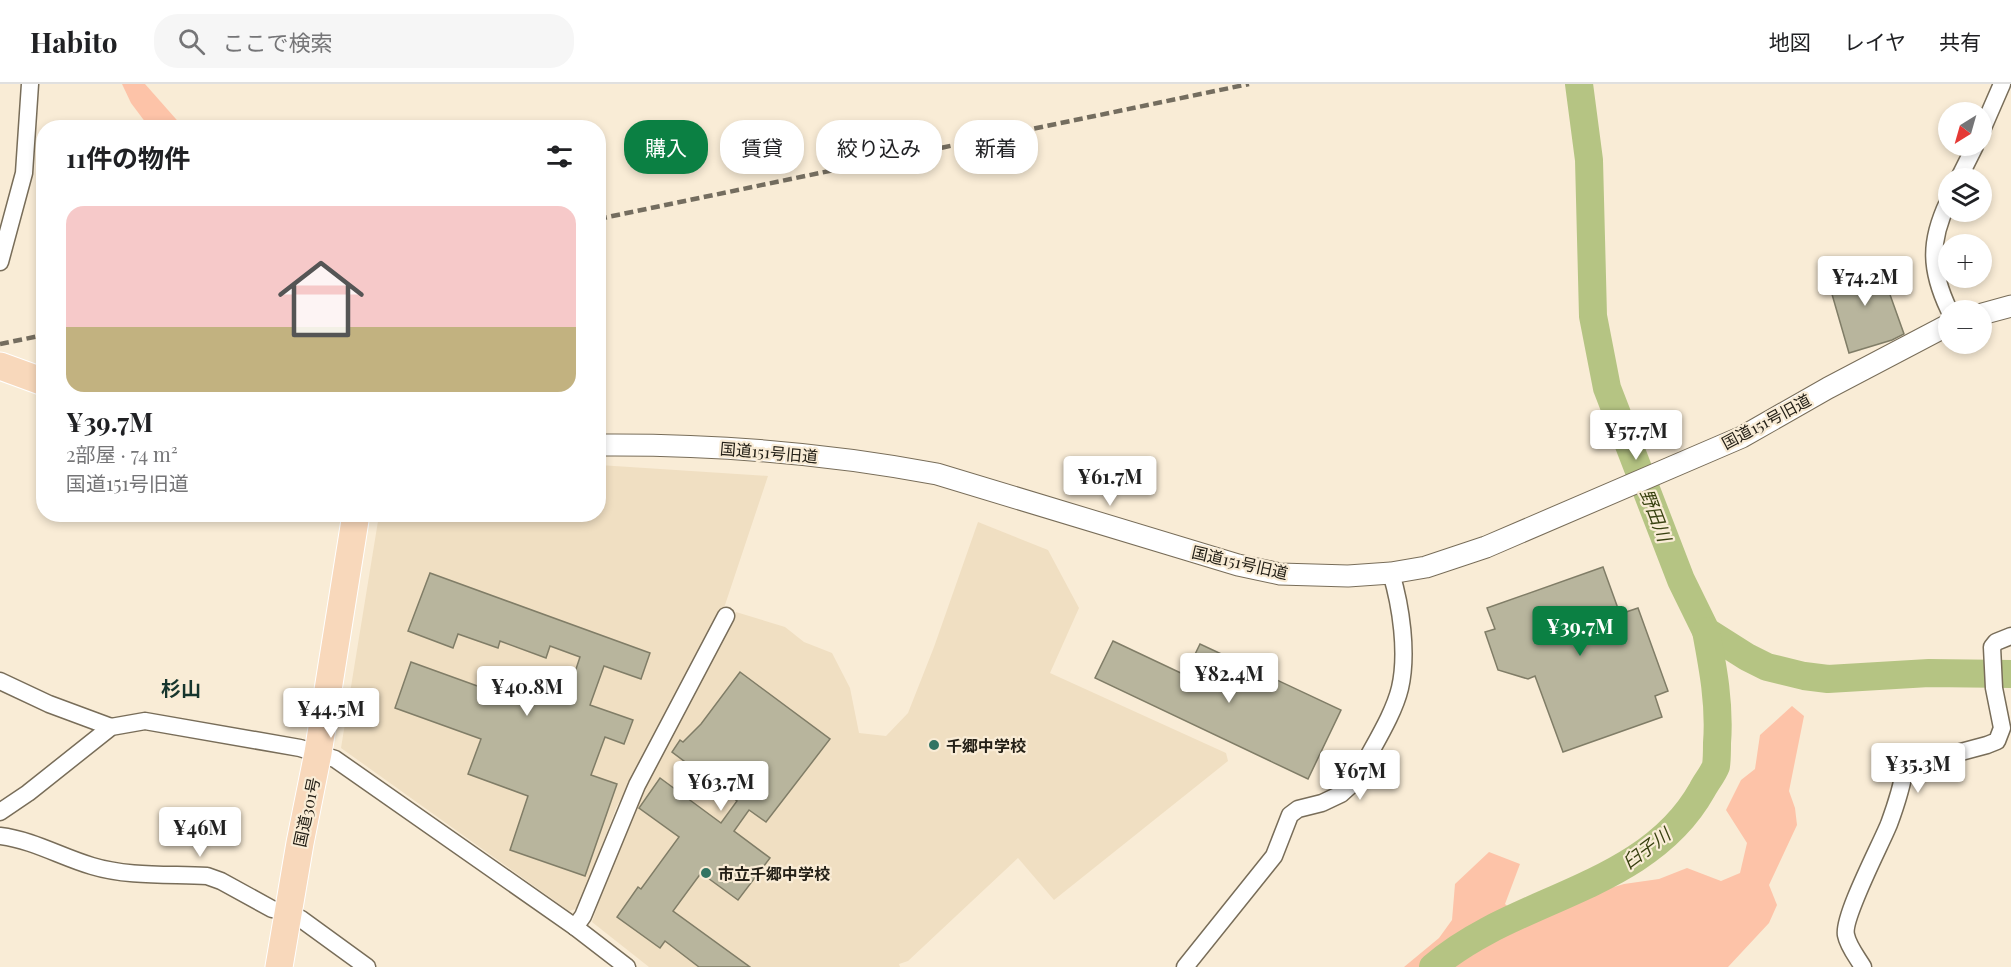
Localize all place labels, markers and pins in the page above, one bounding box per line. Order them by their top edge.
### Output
pin: ¥74.2M [1816,256,1914,307]
pin: ¥57.7M [1587,410,1685,461]
pin: ¥61.7M [1061,456,1159,507]
pin: ¥39.7M [1531,606,1629,657]
pin: ¥82.4M [1180,653,1278,704]
pin: ¥40.8M [478,666,576,717]
pin: ¥44.5M [282,688,380,739]
place label: 千郷中学校 [946,735,1026,756]
marker: 千郷中学校 [927,738,941,752]
pin: ¥35.3M [1869,743,1967,794]
pin: ¥67M [1324,750,1396,801]
pin: ¥63.7M [672,761,770,812]
pin: ¥46M [164,807,236,858]
place label: 市立千郷中学校 [718,863,830,884]
marker: 市立千郷中学校 [699,866,713,880]

